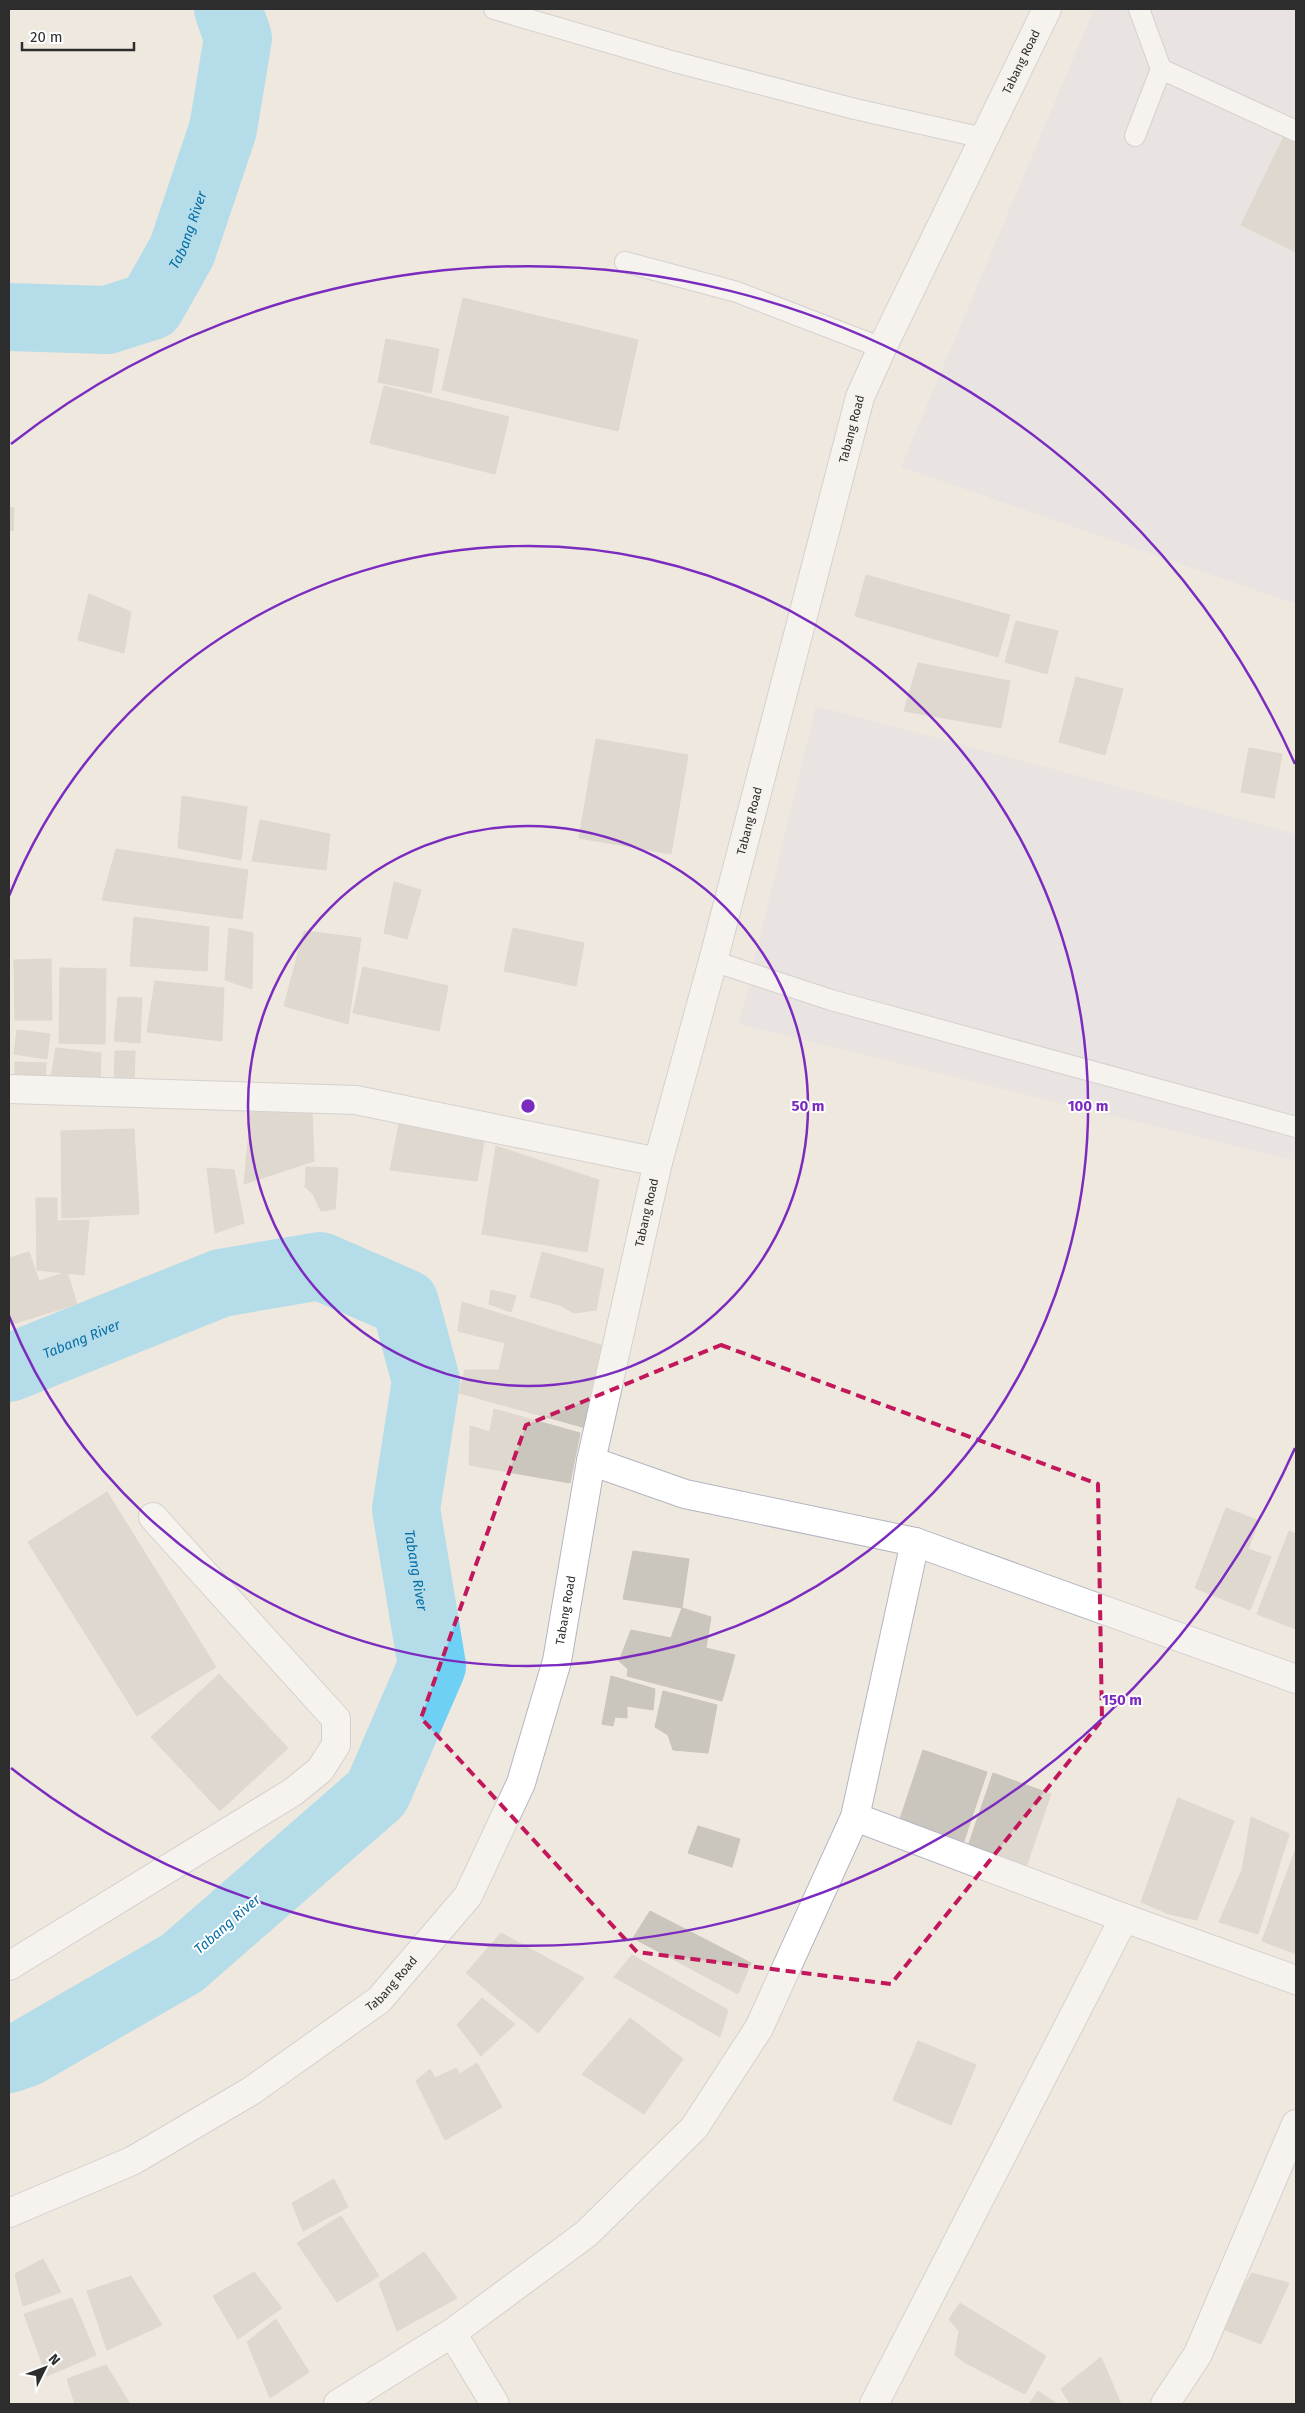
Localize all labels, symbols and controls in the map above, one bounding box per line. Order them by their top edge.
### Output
scale bar [22,20,135,52]
street label: Tabang Road [1000,27,1043,96]
text: 20 m [30,28,63,46]
water label: Tabang River [166,188,211,272]
street label: Tabang Road [836,393,867,465]
street label: Tabang Road [734,785,765,856]
centre of rings [519,1097,537,1115]
text: 50 m [791,1097,825,1115]
text: 100 m [1068,1097,1108,1115]
street label: Tabang Road [632,1177,661,1248]
water label: Tabang River [40,1316,123,1363]
water label: Tabang River [401,1529,431,1613]
street label: Tabang Road [553,1575,578,1646]
text: 150 m [1102,1691,1142,1709]
water label: Tabang River [191,1891,264,1958]
street label: Tabang Road [363,1953,420,2014]
north arrow [20,2343,70,2393]
text: N [45,2350,64,2369]

